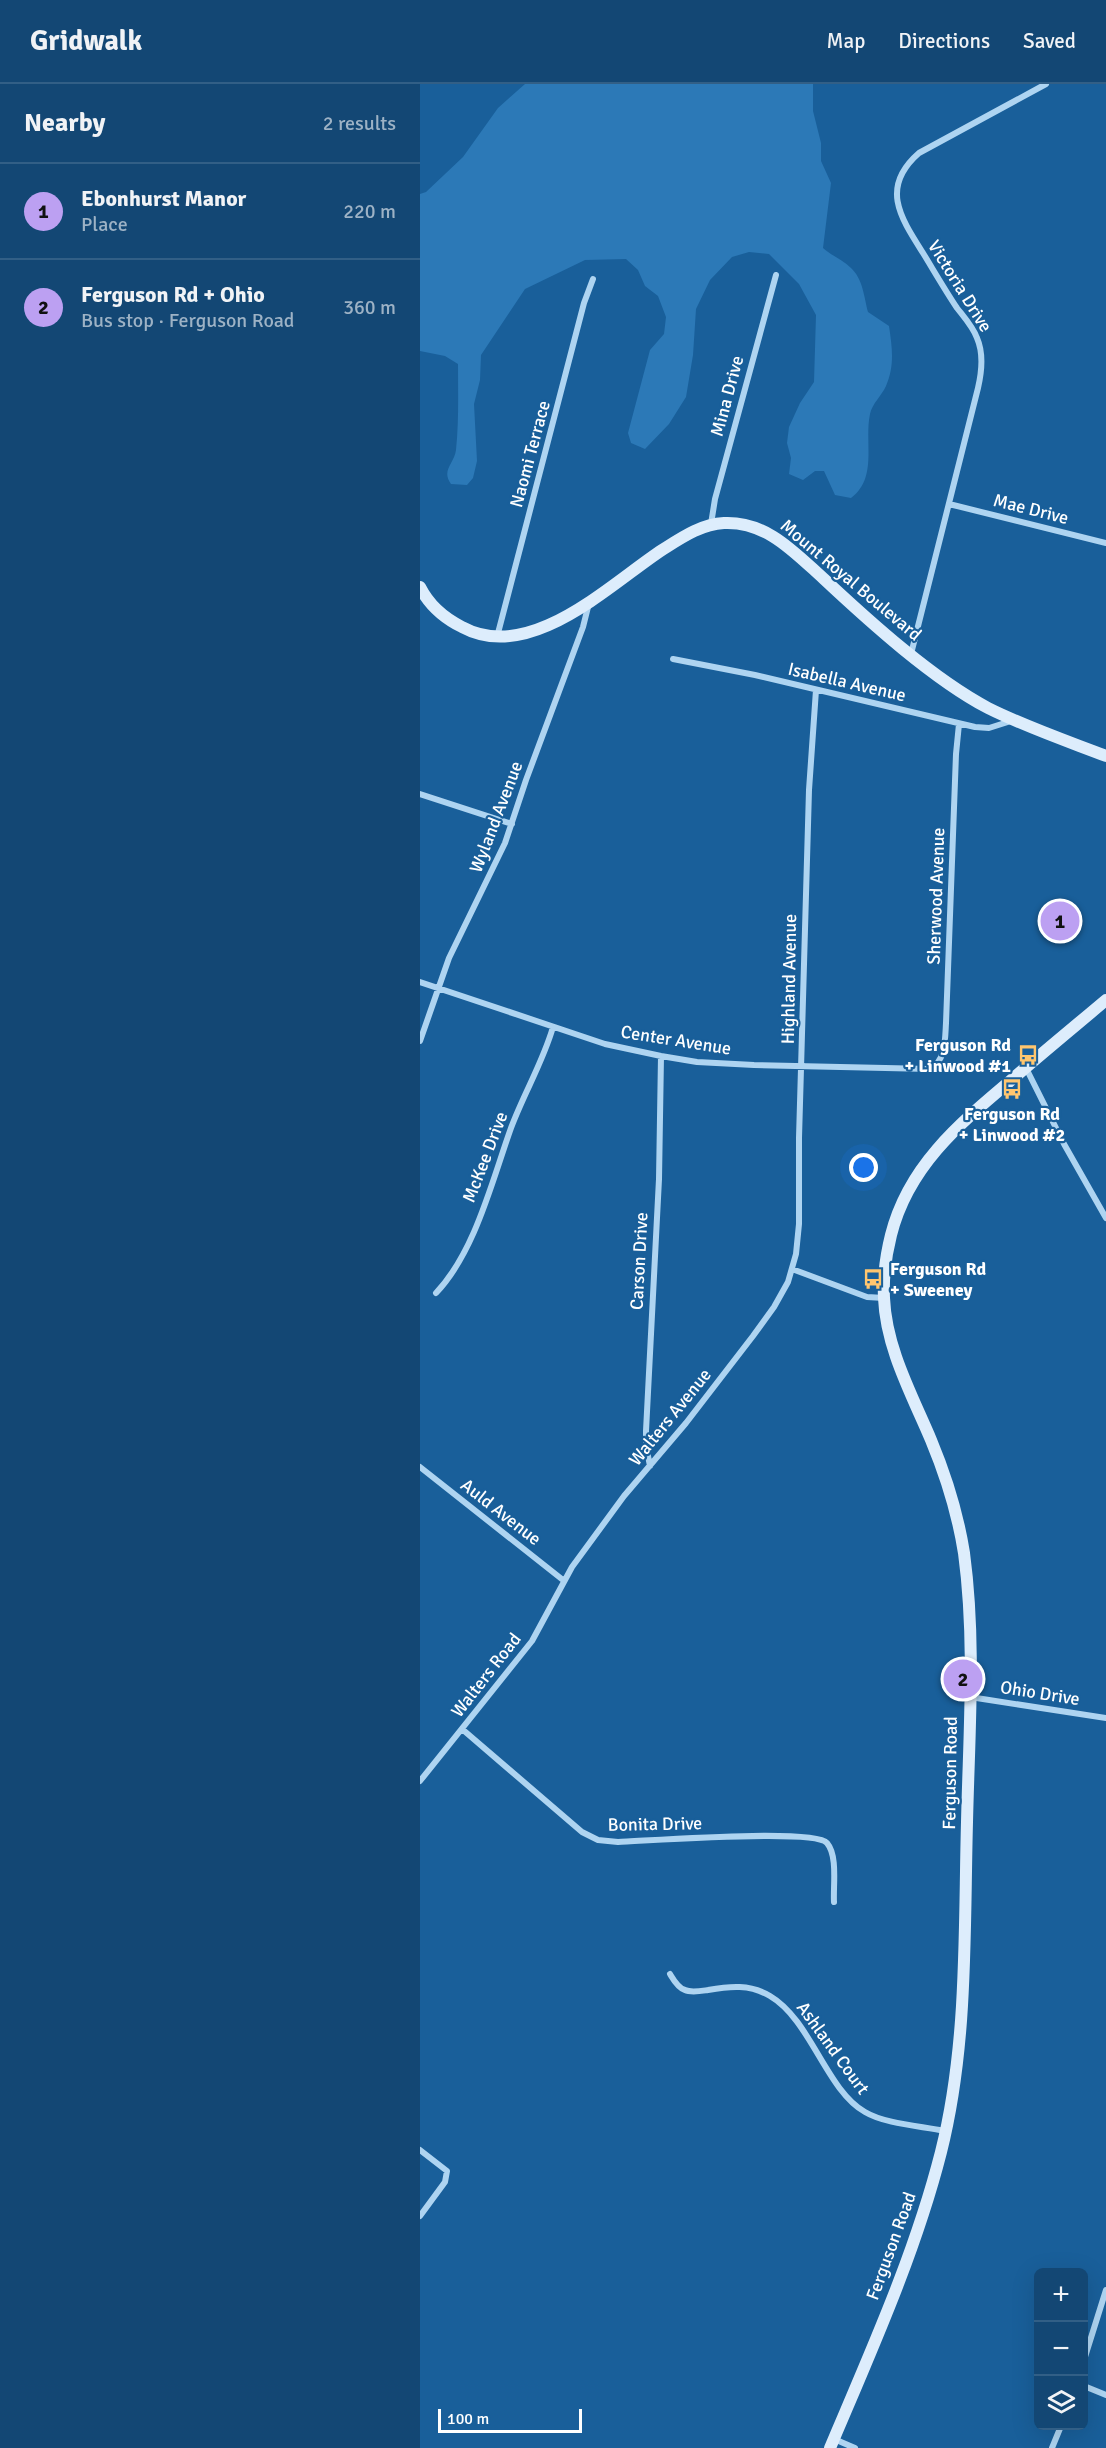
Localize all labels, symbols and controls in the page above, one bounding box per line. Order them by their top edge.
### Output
text: Gridwalk [30,24,142,58]
text: Map [827,28,865,54]
text: Directions [898,28,990,54]
text: Saved [1023,28,1076,54]
text: Nearby [24,107,105,139]
text: 2 results [323,111,396,136]
text: Ebonhurst Manor [81,185,246,212]
text: 1 [38,199,49,224]
text: 220 m [343,199,396,224]
text: Place [81,212,128,237]
street label: Victoria Drive [923,236,997,336]
text: Ferguson Rd + Ohio [81,281,265,308]
text: 2 [38,295,49,320]
text: 360 m [343,295,396,320]
text: Bus stop · Ferguson Road [81,308,294,333]
street label: Mina Drive [706,353,748,439]
street label: Naomi Terrace [505,398,555,510]
street label: Mae Drive [991,489,1071,529]
street label: Mount Royal Boulevard [776,515,926,645]
street label: Isabella Avenue [786,658,908,706]
street label: Wyland Avenue [465,758,527,876]
street label: Sherwood Avenue [923,827,949,965]
pin: 1 [1040,898,1080,944]
street label: Highland Avenue [777,914,801,1044]
street label: Center Avenue [619,1020,733,1060]
place label: Ferguson Rd + Linwood #1 [905,1034,1011,1077]
bus stop icon: Ferguson Rd + Linwood #1 [1016,1043,1040,1067]
bus stop icon: Ferguson Rd + Linwood #2 [1000,1077,1024,1101]
place label: Ferguson Rd + Linwood #2 [959,1103,1065,1146]
street label: McKee Drive [458,1108,512,1206]
your location [849,1153,878,1182]
street label: Carson Drive [625,1212,653,1310]
place label: Ferguson Rd + Sweeney [890,1258,986,1301]
bus stop icon: Ferguson Rd + Sweeney [861,1267,885,1291]
street label: Walters Avenue [624,1364,716,1470]
street label: Auld Avenue [457,1474,545,1550]
street label: Walters Road [446,1628,526,1722]
pin: 2 [944,1656,982,1702]
street label: Ohio Drive [999,1676,1081,1710]
street label: Ferguson Road [938,1716,962,1830]
street label: Bonita Drive [608,1812,702,1836]
street label: Ashland Court [792,1997,874,2099]
street label: Ferguson Road [861,2189,921,2303]
map controls [1034,2268,1088,2430]
button: + [1034,2268,1088,2322]
button: − [1034,2322,1088,2376]
button: layers [1034,2376,1088,2430]
scale bar [438,2406,582,2434]
text: 100 m [447,2409,489,2429]

